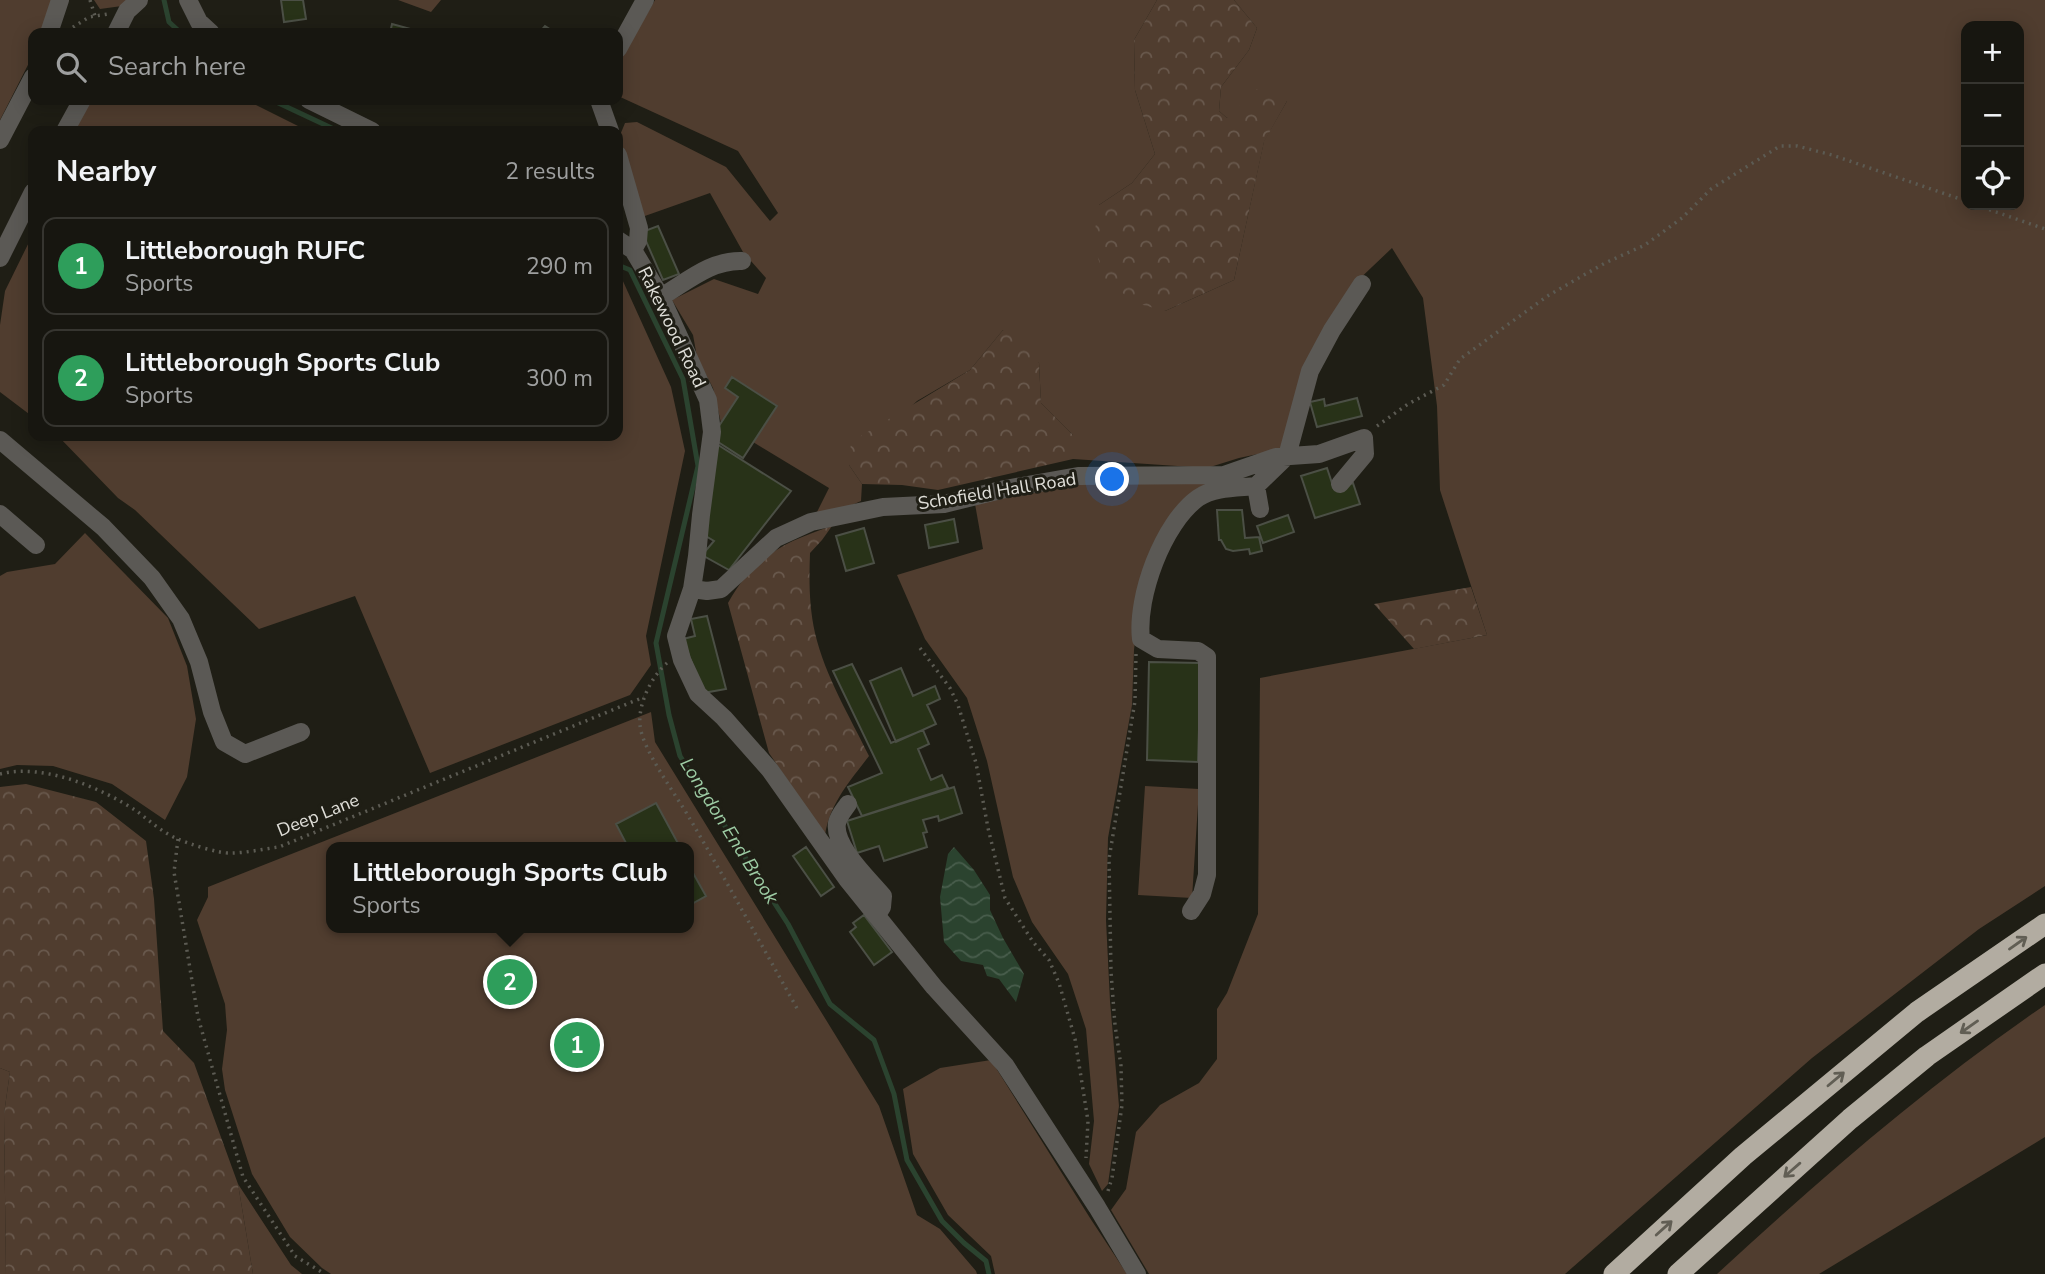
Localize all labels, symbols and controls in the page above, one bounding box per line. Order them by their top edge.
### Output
map controls [1961,21,2024,210]
button: + [1961,21,2024,84]
search box [28,28,623,105]
icon: search [52,48,90,86]
text: Search here [108,49,246,84]
button: − [1961,84,2024,147]
button: locate [1961,147,2024,210]
text: Nearby [56,151,156,192]
text: 2 results [505,156,595,187]
text: Littleborough RUFC [125,233,365,268]
text: 1 [74,251,88,282]
text: 290 m [526,251,593,282]
street label: Rakewood Road [632,263,712,391]
text: Sports [125,268,193,299]
text: Littleborough Sports Club [125,345,440,380]
text: 2 [74,363,88,394]
text: 300 m [526,363,593,394]
text: Sports [125,380,193,411]
your location [1095,462,1129,496]
street label: Schofield Hall Road [916,467,1078,515]
water label: Longdon End Brook [673,753,785,910]
street label: Deep Lane [273,788,363,842]
popup [326,842,694,933]
text: Littleborough Sports Club [352,855,668,890]
text: Sports [352,890,421,921]
one-way arrow [2007,935,2027,949]
pin: 2 [487,956,533,1008]
pin: 1 [554,1019,600,1071]
one-way arrow [1960,1020,1979,1034]
one-way arrow [1826,1071,1844,1087]
one-way arrow [1783,1162,1801,1178]
one-way arrow [1655,1220,1673,1236]

